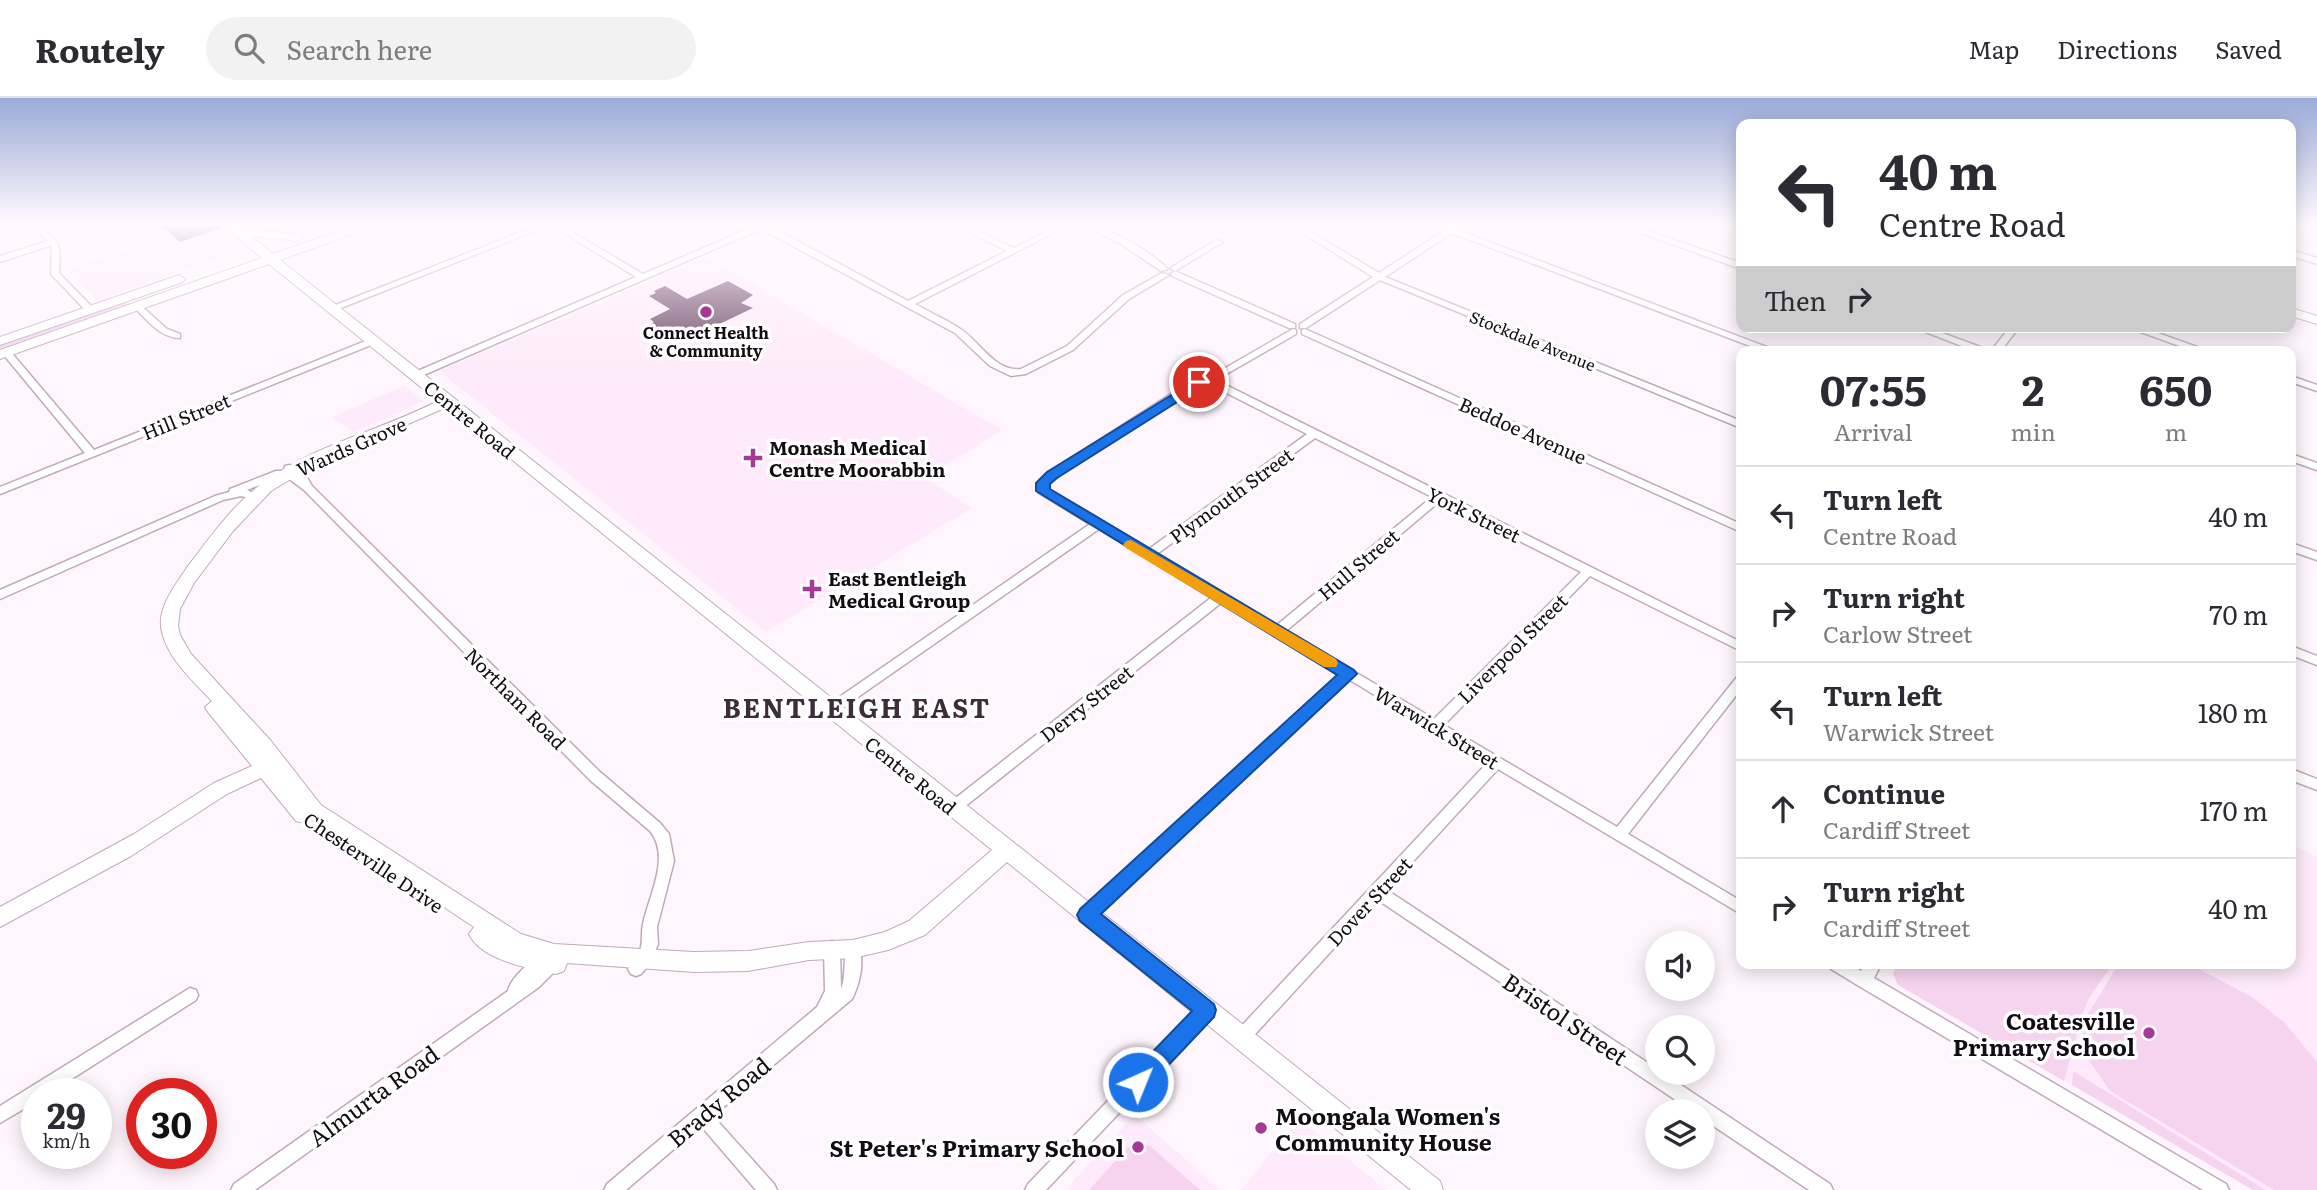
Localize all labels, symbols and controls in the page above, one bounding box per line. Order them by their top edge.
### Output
search box [206,17,696,80]
text: Routely [35,24,164,73]
icon: search [230,29,268,67]
text: Search here [286,29,432,68]
text: Map [1968,31,2019,66]
text: Directions [2057,31,2177,66]
text: Saved [2215,31,2282,66]
text: 40 m [1879,132,1997,205]
icon: left [1764,147,1855,238]
text: Centre Road [1879,199,2066,247]
text: Then [1764,280,1826,319]
icon: right [1840,280,1878,318]
marker: Connect Health & Community [698,304,714,320]
street label: Stockdale Avenue [1466,304,1600,376]
place label: Connect Health & Community [643,320,769,362]
pin [1169,352,1229,412]
text: 07:55 [1820,357,1927,419]
text: 2 [2022,357,2044,419]
text: 650 [2139,357,2212,419]
icon: arrive [1180,363,1218,401]
street label: Centre Road [418,373,522,465]
street label: Hill Street [138,385,235,446]
street label: Beddoe Avenue [1455,389,1591,471]
street label: Wards Grove [291,409,411,483]
text: Arrival [1834,414,1913,448]
text: min [2011,414,2056,448]
text: m [2165,414,2187,448]
place label: Monash Medical Centre Moorabbin [769,433,945,483]
street label: Plymouth Street [1163,440,1299,550]
marker: Monash Medical Centre Moorabbin [743,448,763,468]
street label: York Street [1422,479,1526,549]
text: Turn left [1823,479,1942,518]
icon: left [1764,496,1802,534]
text: 40 m [2208,496,2268,535]
text: Centre Road [1823,518,1957,552]
street label: Hull Street [1311,521,1405,606]
place label: East Bentleigh Medical Group [828,564,970,614]
text: Turn right [1823,577,1965,616]
marker: East Bentleigh Medical Group [802,579,822,599]
street label: Liverpool Street [1451,586,1574,709]
icon: right [1764,594,1802,632]
text: 70 m [2209,594,2268,633]
text: Carlow Street [1823,616,1972,650]
street label: Northam Road [459,641,573,755]
street label: Derry Street [1034,658,1139,748]
text: Turn left [1823,675,1942,714]
street label: Warwick Street [1369,679,1505,776]
district label: BENTLEIGH EAST [723,687,991,726]
icon: left [1764,692,1802,730]
text: 180 m [2198,692,2268,731]
text: Warwick Street [1823,714,1994,748]
street label: Centre Road [859,729,963,821]
text: Continue [1823,773,1945,812]
icon: ahead [1764,790,1802,828]
text: 170 m [2200,790,2268,829]
street label: Chesterville Drive [298,805,450,919]
text: Cardiff Street [1823,812,1970,846]
street label: Dover Street [1320,850,1418,952]
text: Turn right [1823,871,1965,910]
icon: right [1764,888,1802,926]
text: 40 m [2208,888,2268,927]
text: Cardiff Street [1823,910,1970,944]
map controls [1645,931,1715,1169]
button: sound [1645,931,1715,1001]
street label: Bristol Street [1497,964,1636,1073]
place label: Coatesville Primary School [1953,1003,2135,1063]
button: search [1645,1015,1715,1085]
marker: Coatesville Primary School [2141,1025,2157,1041]
street label: Almurta Road [301,1036,445,1154]
position arrow [1101,1045,1175,1119]
street label: Brady Road [659,1048,777,1154]
speed limit sign: 30 [126,1078,217,1169]
text: 29 [47,1088,86,1140]
place label: Moongala Women's Community House [1275,1098,1500,1158]
button: layers [1645,1099,1715,1169]
marker: Moongala Women's Community House [1253,1120,1269,1136]
text: km/h [43,1127,90,1154]
place label: St Peter's Primary School [829,1130,1124,1164]
marker: St Peter's Primary School [1130,1139,1146,1155]

